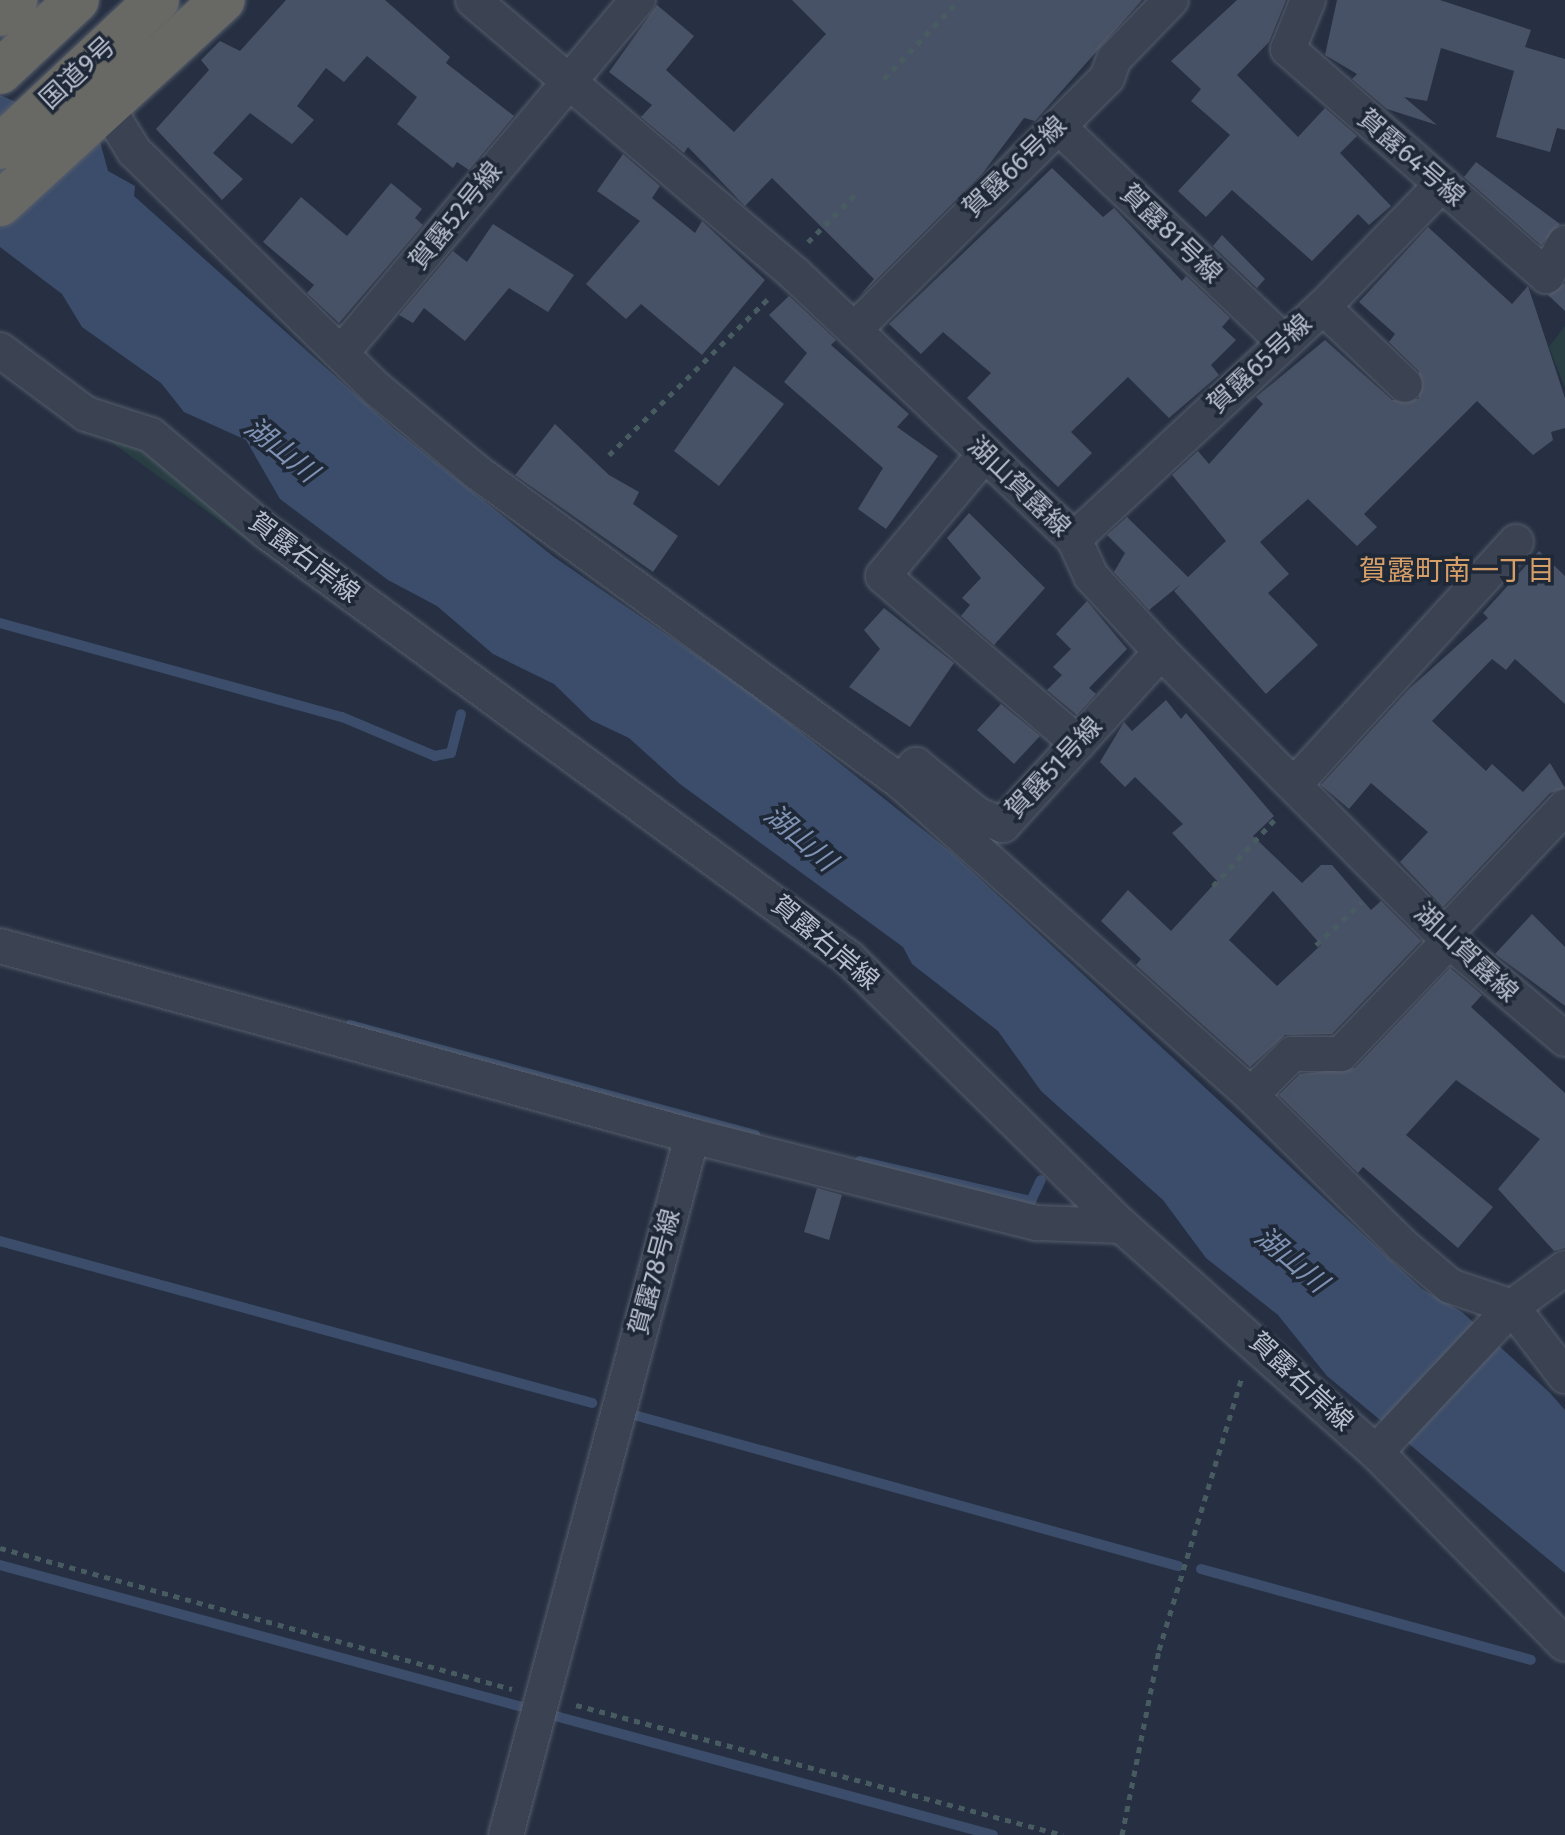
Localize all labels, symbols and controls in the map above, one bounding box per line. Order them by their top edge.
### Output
street label: 国道9号 [34,30,122,116]
street label: 賀露64号線 [1351,103,1471,213]
street label: 賀露66号線 [957,110,1073,224]
street label: 賀露52号線 [403,156,509,276]
street label: 賀露81号線 [1114,178,1228,290]
street label: 賀露65号線 [1202,308,1318,420]
water label: 湖山川 [238,411,324,489]
street label: 湖山賀露線 [961,431,1077,543]
street label: 賀露右岸線 [243,506,365,610]
district label: 賀露町南一丁目 [1359,554,1555,588]
street label: 賀露51号線 [999,711,1109,825]
water label: 湖山川 [757,798,843,878]
street label: 賀露右岸線 [765,889,885,997]
street label: 湖山賀露線 [1408,897,1524,1009]
street label: 賀露78号線 [623,1205,687,1339]
water label: 湖山川 [1248,1220,1334,1300]
street label: 賀露右岸線 [1243,1326,1359,1438]

